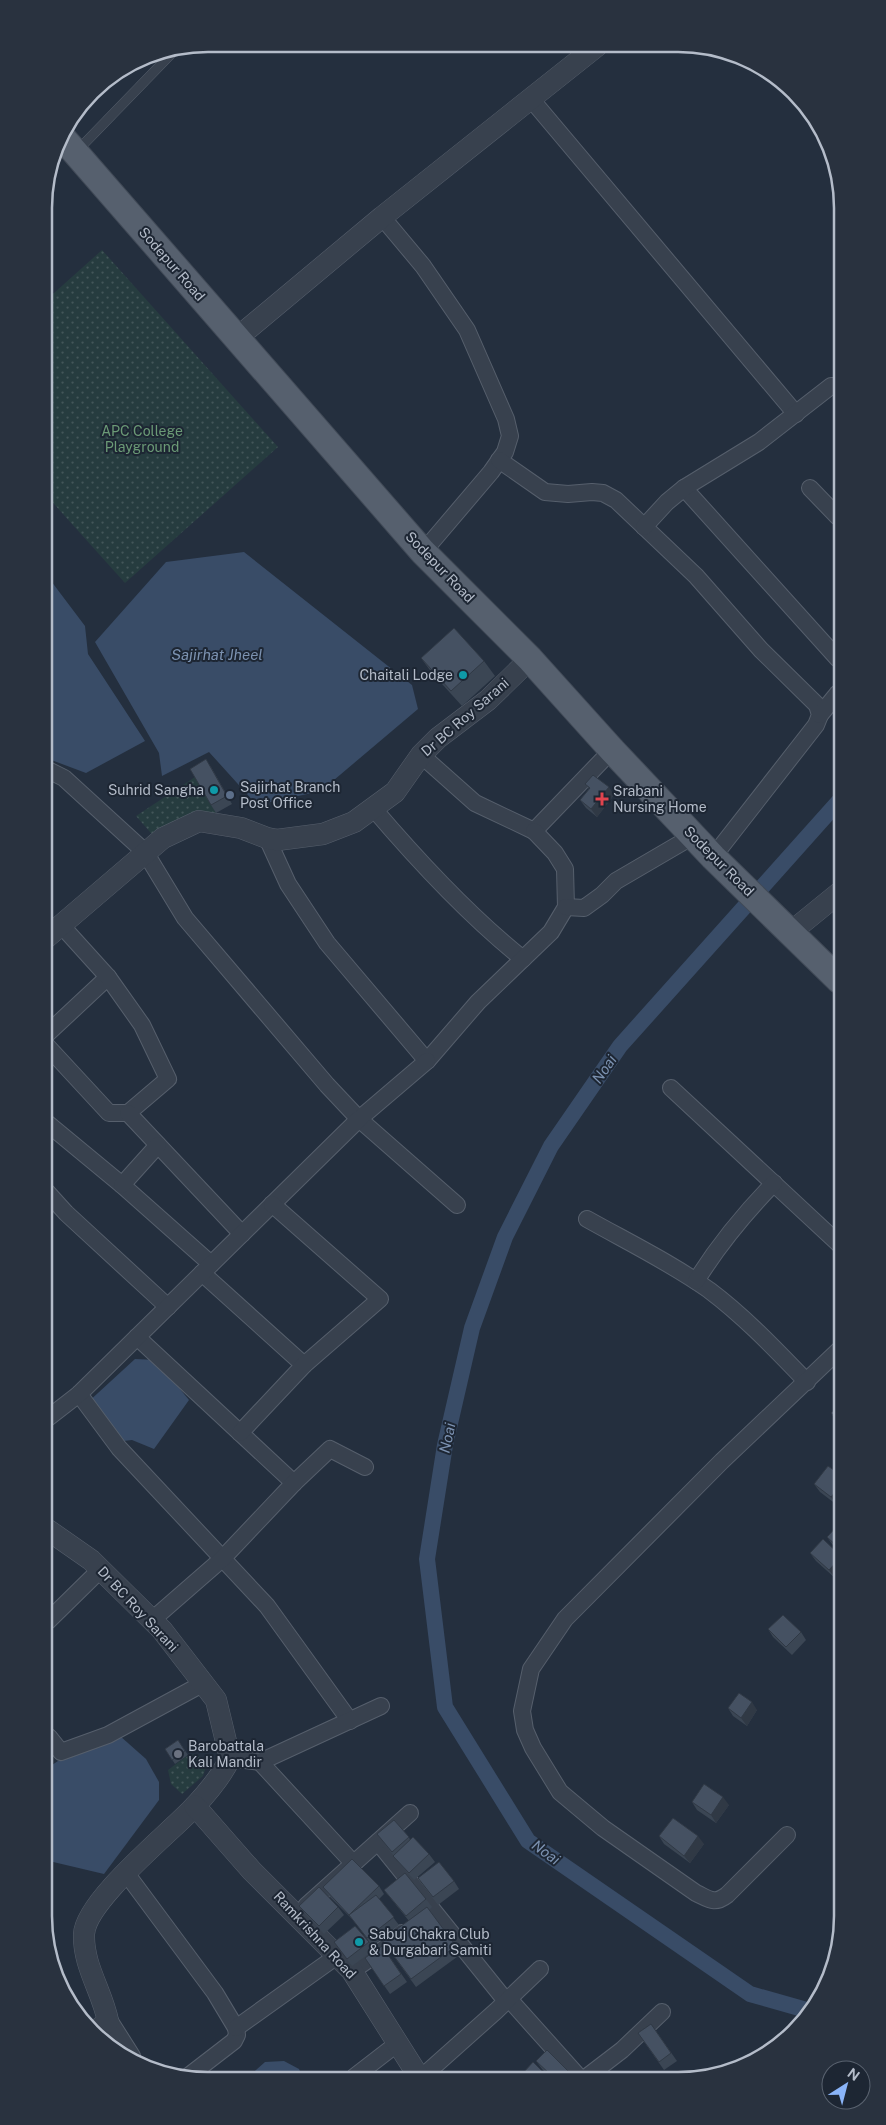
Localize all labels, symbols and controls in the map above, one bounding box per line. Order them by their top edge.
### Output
street label: Sodepur Road [136,224,208,304]
park label: APC College Playground [101,423,183,455]
street label: Sodepur Road [402,528,478,606]
water label: Sajirhat Jheel [171,646,263,663]
place label: Chaitali Lodge [359,667,453,683]
marker: Chaitali Lodge [457,669,469,681]
street label: Dr BC Roy Sarani [418,675,512,759]
place label: Sajirhat Branch Post Office [240,779,340,811]
place label: Suhrid Sangha [108,782,204,798]
place label: Srabani Nursing Home [613,783,707,815]
marker: Suhrid Sangha [208,784,220,796]
marker: Sajirhat Branch Post Office [224,789,236,801]
marker: Srabani Nursing Home [595,792,609,806]
street label: Sodepur Road [681,823,757,899]
water label: Noai [588,1051,620,1086]
water label: Noai [436,1421,459,1455]
street label: Dr BC Roy Sarani [94,1563,182,1655]
place label: Barobattala Kali Mandir [188,1738,264,1770]
marker: Barobattala Kali Mandir [172,1748,184,1760]
water label: Noai [529,1836,564,1868]
street label: Ramkrishna Road [270,1888,360,1982]
place label: Sabuj Chakra Club & Durgabari Samiti [369,1926,492,1958]
marker: Sabuj Chakra Club & Durgabari Samiti [353,1936,365,1948]
north arrow [821,2060,871,2110]
text: N [845,2065,863,2084]

